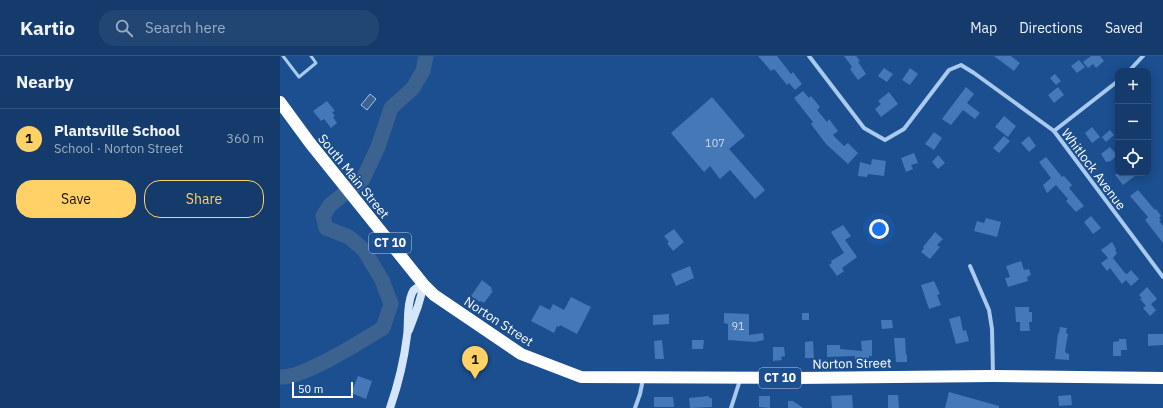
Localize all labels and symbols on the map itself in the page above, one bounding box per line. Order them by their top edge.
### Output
street label: Whitlock Avenue [1057,125,1130,213]
street label: South Main Street [314,131,393,222]
house number: 107 [705,136,725,150]
your location [869,219,889,239]
road number: CT 10 [369,233,411,253]
street label: Norton Street [461,293,537,350]
house number: 91 [731,319,745,333]
pin: 1 [462,346,488,379]
street label: Norton Street [812,354,892,373]
road number: CT 10 [759,368,801,388]
scale bar [292,380,353,399]

